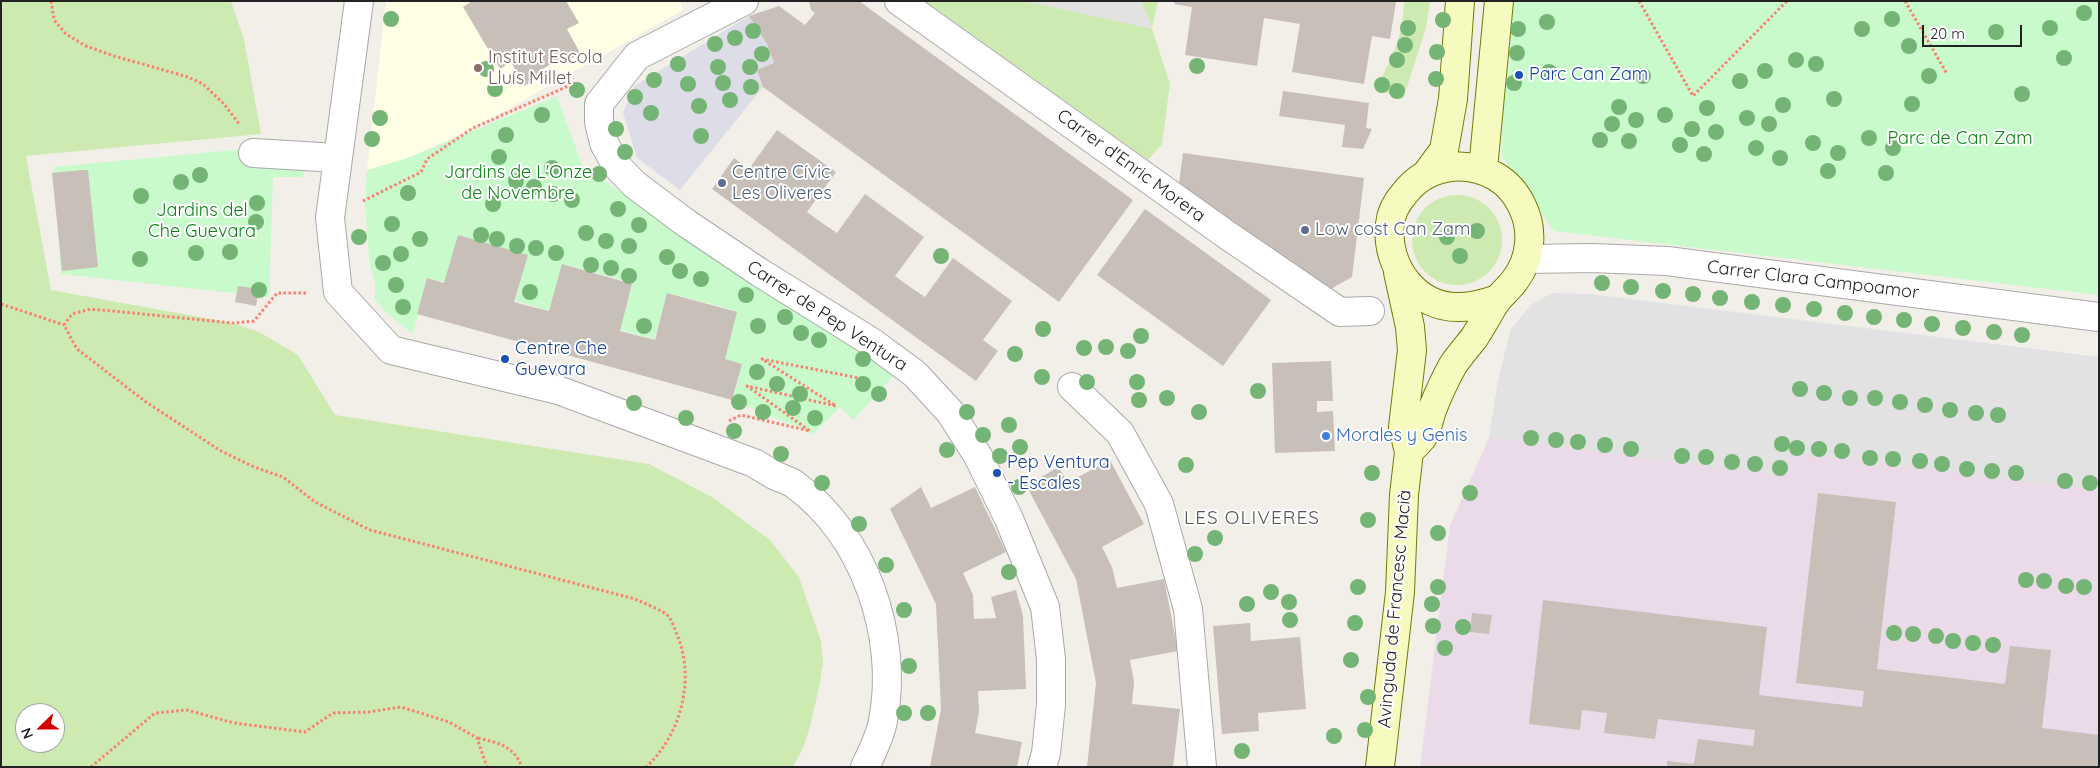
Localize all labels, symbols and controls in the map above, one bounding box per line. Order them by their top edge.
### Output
scale bar [1925,15,2025,47]
text: 20 m [1930,24,1965,43]
place label: Institut Escola Lluís Millet [488,47,603,90]
marker: Institut Escola Lluís Millet [472,62,484,74]
place label: Parc Can Zam [1529,64,1648,86]
marker: Parc Can Zam [1513,69,1525,81]
street label: Carrer d'Enric Morera [1053,105,1209,227]
park label: Parc de Can Zam [1887,128,2033,150]
park label: Jardins de L'Onze de Novembre [444,162,592,204]
place label: Centre Cívic Les Oliveres [732,162,832,204]
marker: Centre Cívic Les Oliveres [716,177,728,189]
park label: Jardins del Che Guevara [148,200,256,242]
place label: Low cost Can Zam [1315,219,1470,241]
marker: Low cost Can Zam [1299,224,1311,236]
street label: Carrer de Pep Ventura [743,256,911,376]
street label: Carrer Clara Campoamor [1706,256,1920,304]
place label: Centre Che Guevara [515,338,607,380]
marker: Centre Che Guevara [499,353,511,365]
place label: Morales y Genis [1336,425,1467,447]
marker: Morales y Genis [1320,430,1332,442]
place label: Pep Ventura - Escales [1007,452,1110,494]
marker: Pep Ventura - Escales [991,467,1003,479]
street label: Avinguda de Francesc Macià [1374,489,1416,729]
district label: LES OLIVERES [1183,507,1321,529]
north arrow [15,703,65,753]
text: N [17,725,37,741]

